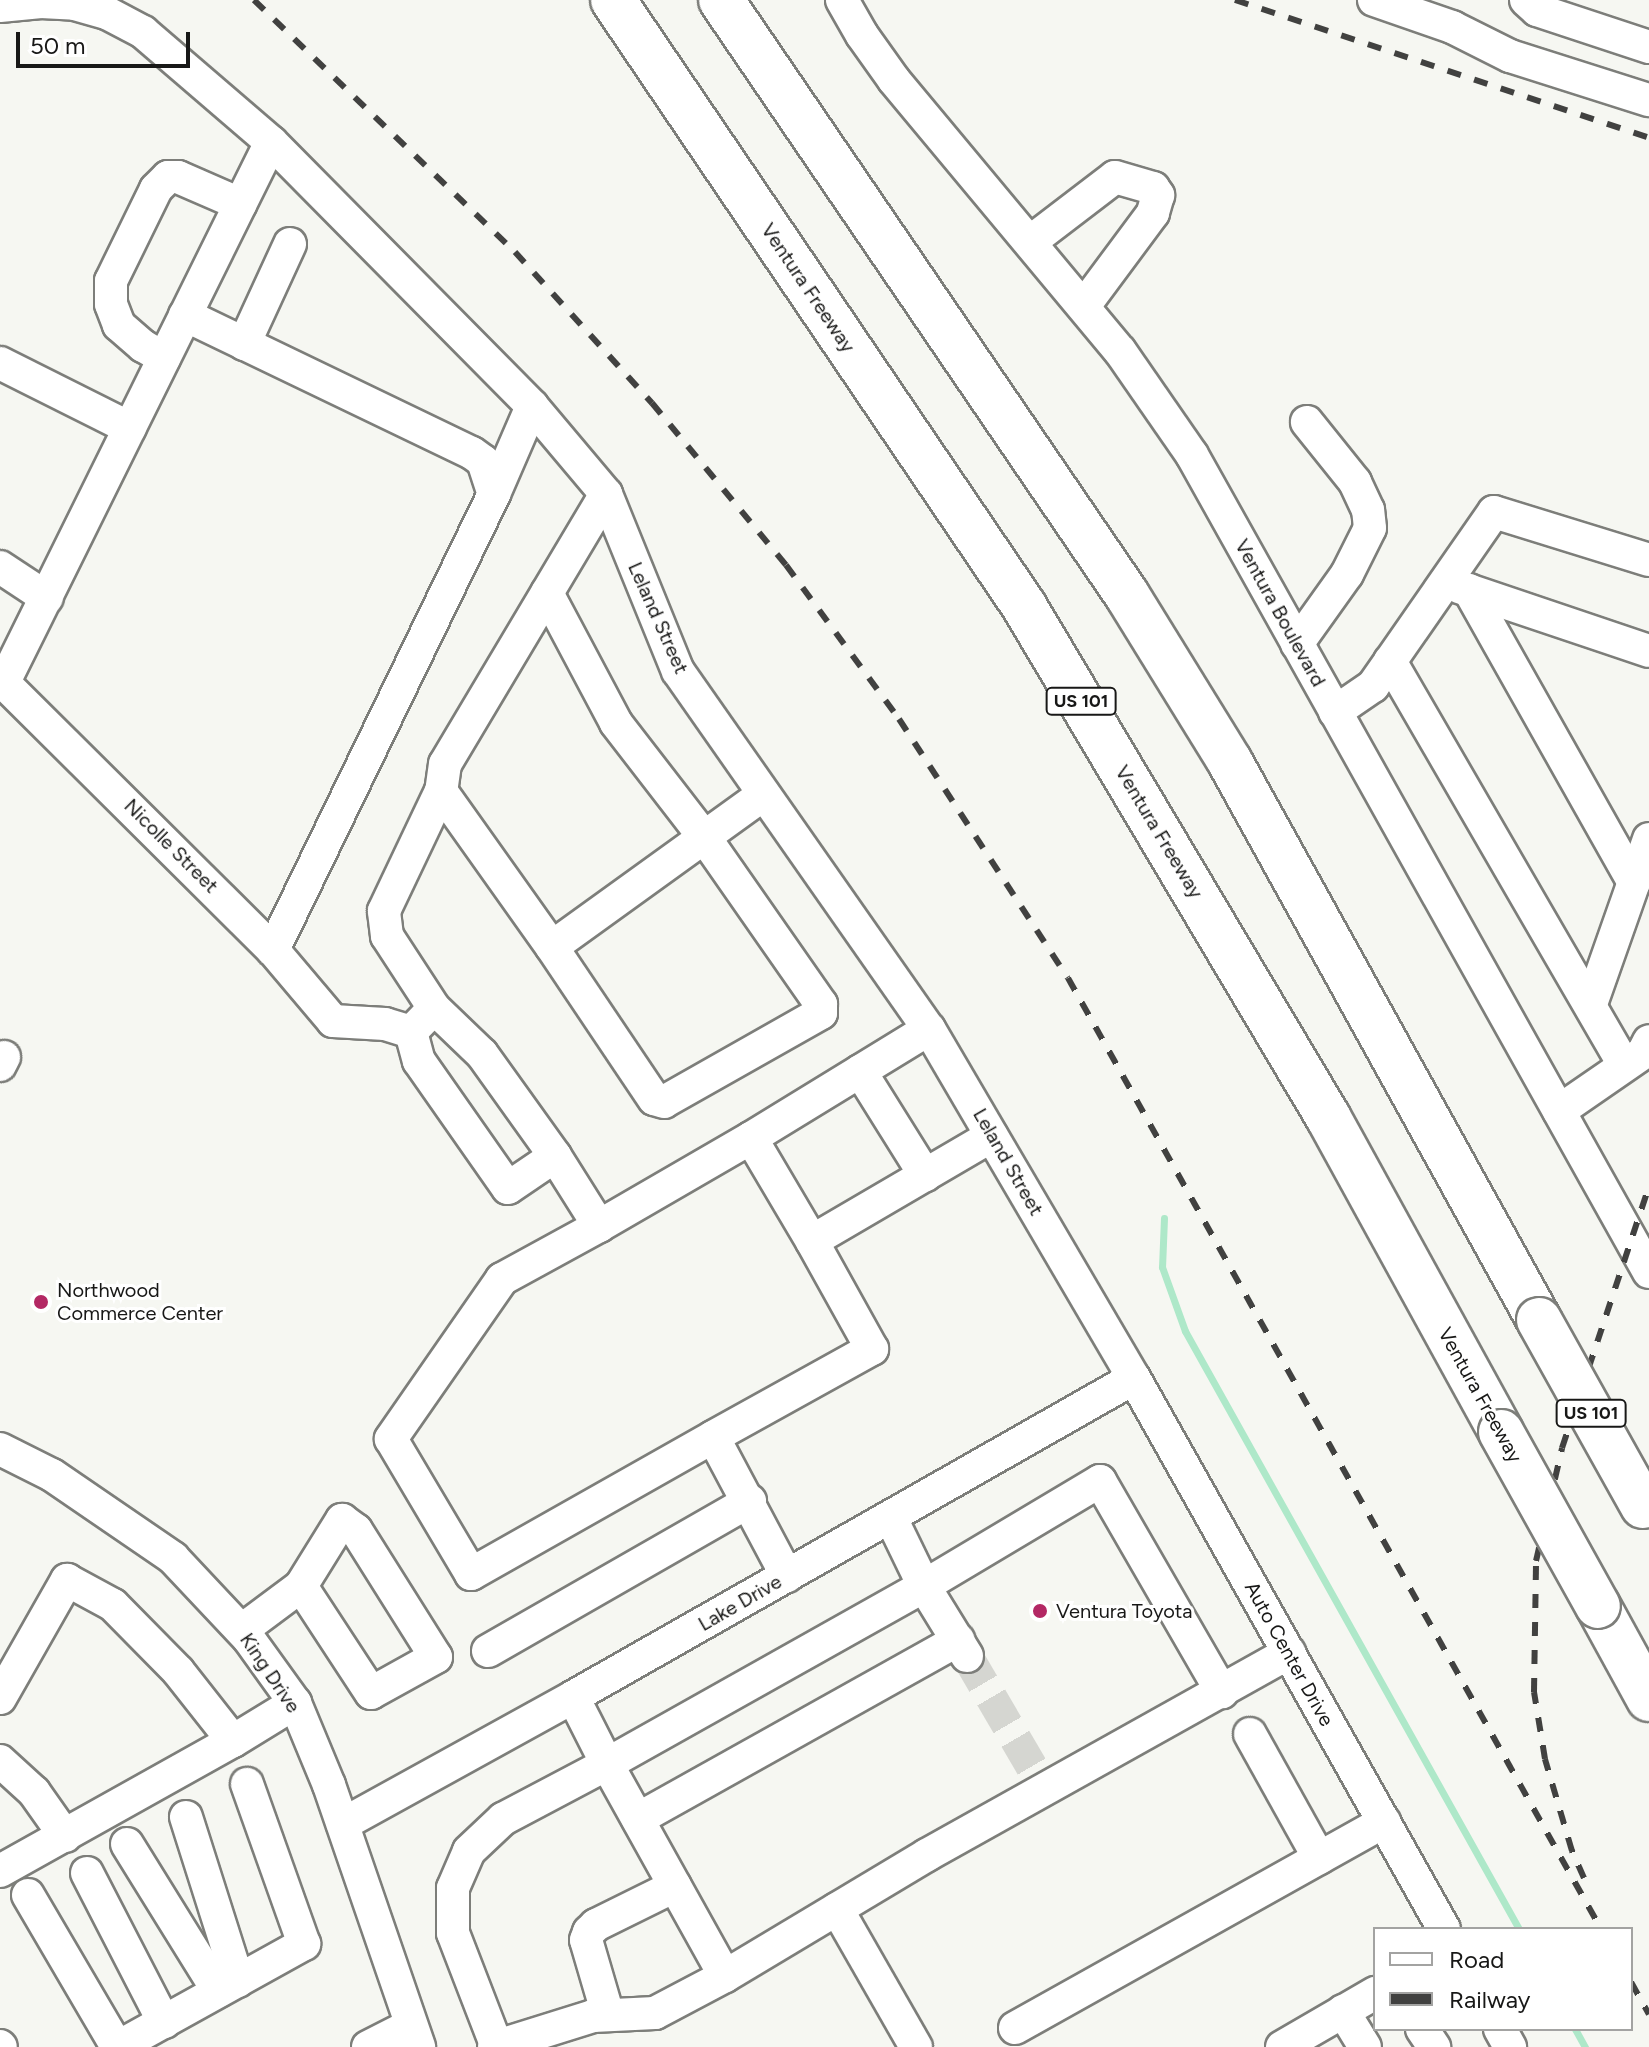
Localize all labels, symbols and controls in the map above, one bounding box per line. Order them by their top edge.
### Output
scale bar [20,16,194,66]
text: 50 m [30,31,86,60]
street label: Ventura Freeway [756,219,860,357]
street label: Ventura Boulevard [1230,535,1330,691]
street label: Leland Street [623,558,693,678]
road number: US 101 [1045,687,1117,715]
street label: Ventura Freeway [1110,761,1208,903]
street label: Nicolle Street [119,794,223,898]
street label: Leland Street [968,1104,1048,1220]
place label: Northwood Commerce Center [57,1278,223,1325]
marker: Northwood Commerce Center [32,1293,50,1311]
street label: Ventura Freeway [1433,1323,1527,1467]
road number: US 101 [1555,1399,1627,1427]
street label: Lake Drive [694,1570,786,1636]
street label: Auto Center Drive [1239,1578,1339,1730]
place label: Ventura Toyota [1056,1599,1192,1623]
marker: Ventura Toyota [1031,1602,1049,1620]
street label: King Drive [235,1629,305,1717]
legend [1373,1927,1633,2031]
text: Road [1449,1945,1504,1974]
text: Railway [1449,1985,1530,2014]

